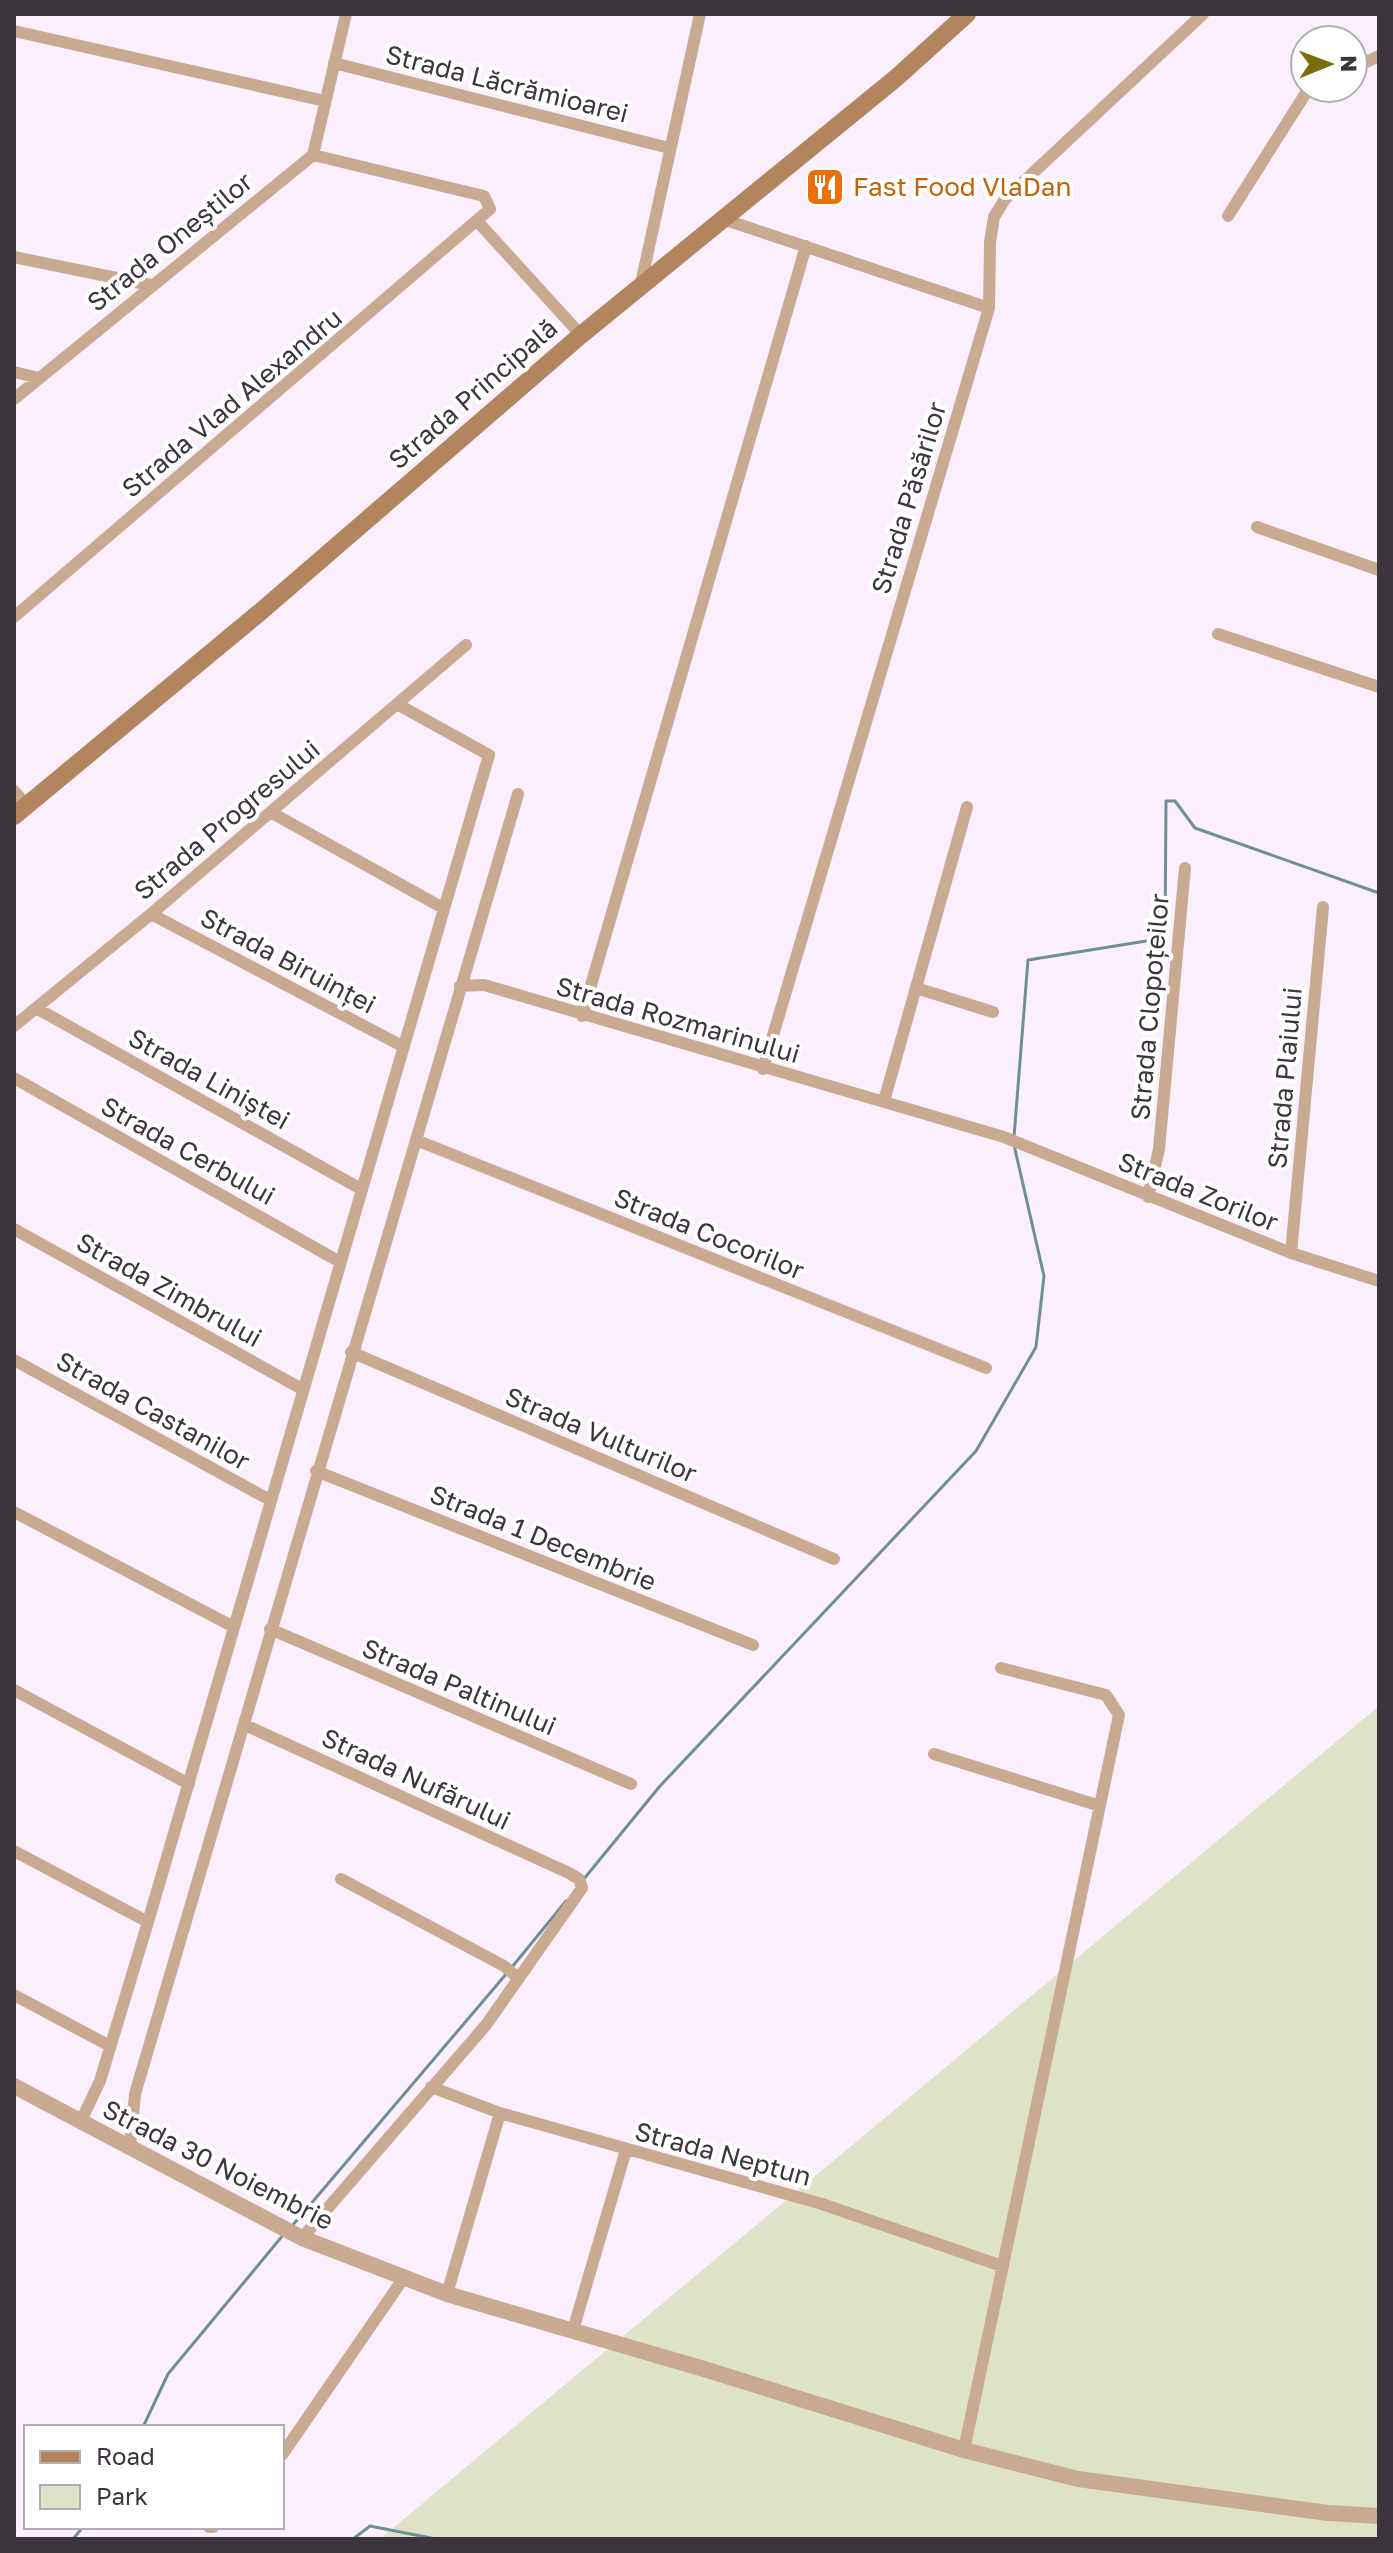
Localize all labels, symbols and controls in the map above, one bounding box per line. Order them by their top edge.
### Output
north arrow [1289,24,1369,104]
street label: Strada Lăcrămioarei [383,38,632,129]
text: N [1336,55,1363,72]
street label: Strada Oneștilor [81,166,259,318]
restaurant icon: Fast Food VlaDan [804,166,846,208]
place label: Fast Food VlaDan [853,171,1072,202]
street label: Strada Vlad Alexandru [116,302,348,504]
street label: Strada Principală [382,312,563,475]
street label: Strada Păsărilor [865,398,952,598]
street label: Strada Progresului [128,733,326,906]
street label: Strada Clopoțeilor [1124,892,1175,1122]
street label: Strada Biruinței [195,901,381,1020]
street label: Strada Rozmarinului [553,970,804,1069]
street label: Strada Plaiului [1261,986,1308,1170]
street label: Strada Liniștei [123,1022,295,1136]
street label: Strada Cerbului [96,1090,281,1211]
street label: Strada Zorilor [1114,1145,1283,1238]
street label: Strada Cocorilor [610,1181,809,1286]
street label: Strada Zimbrului [71,1226,267,1353]
street label: Strada Castanilor [51,1345,255,1477]
street label: Strada Vulturilor [501,1380,702,1489]
street label: Strada 1 Decembrie [426,1478,661,1597]
street label: Strada Paltinului [358,1632,561,1741]
street label: Strada Nufărului [317,1721,515,1836]
street label: Strada 30 Noiembrie [98,2093,339,2236]
street label: Strada Neptun [632,2115,815,2192]
legend [24,2425,284,2529]
text: Road [96,2441,155,2470]
text: Park [96,2481,148,2510]

